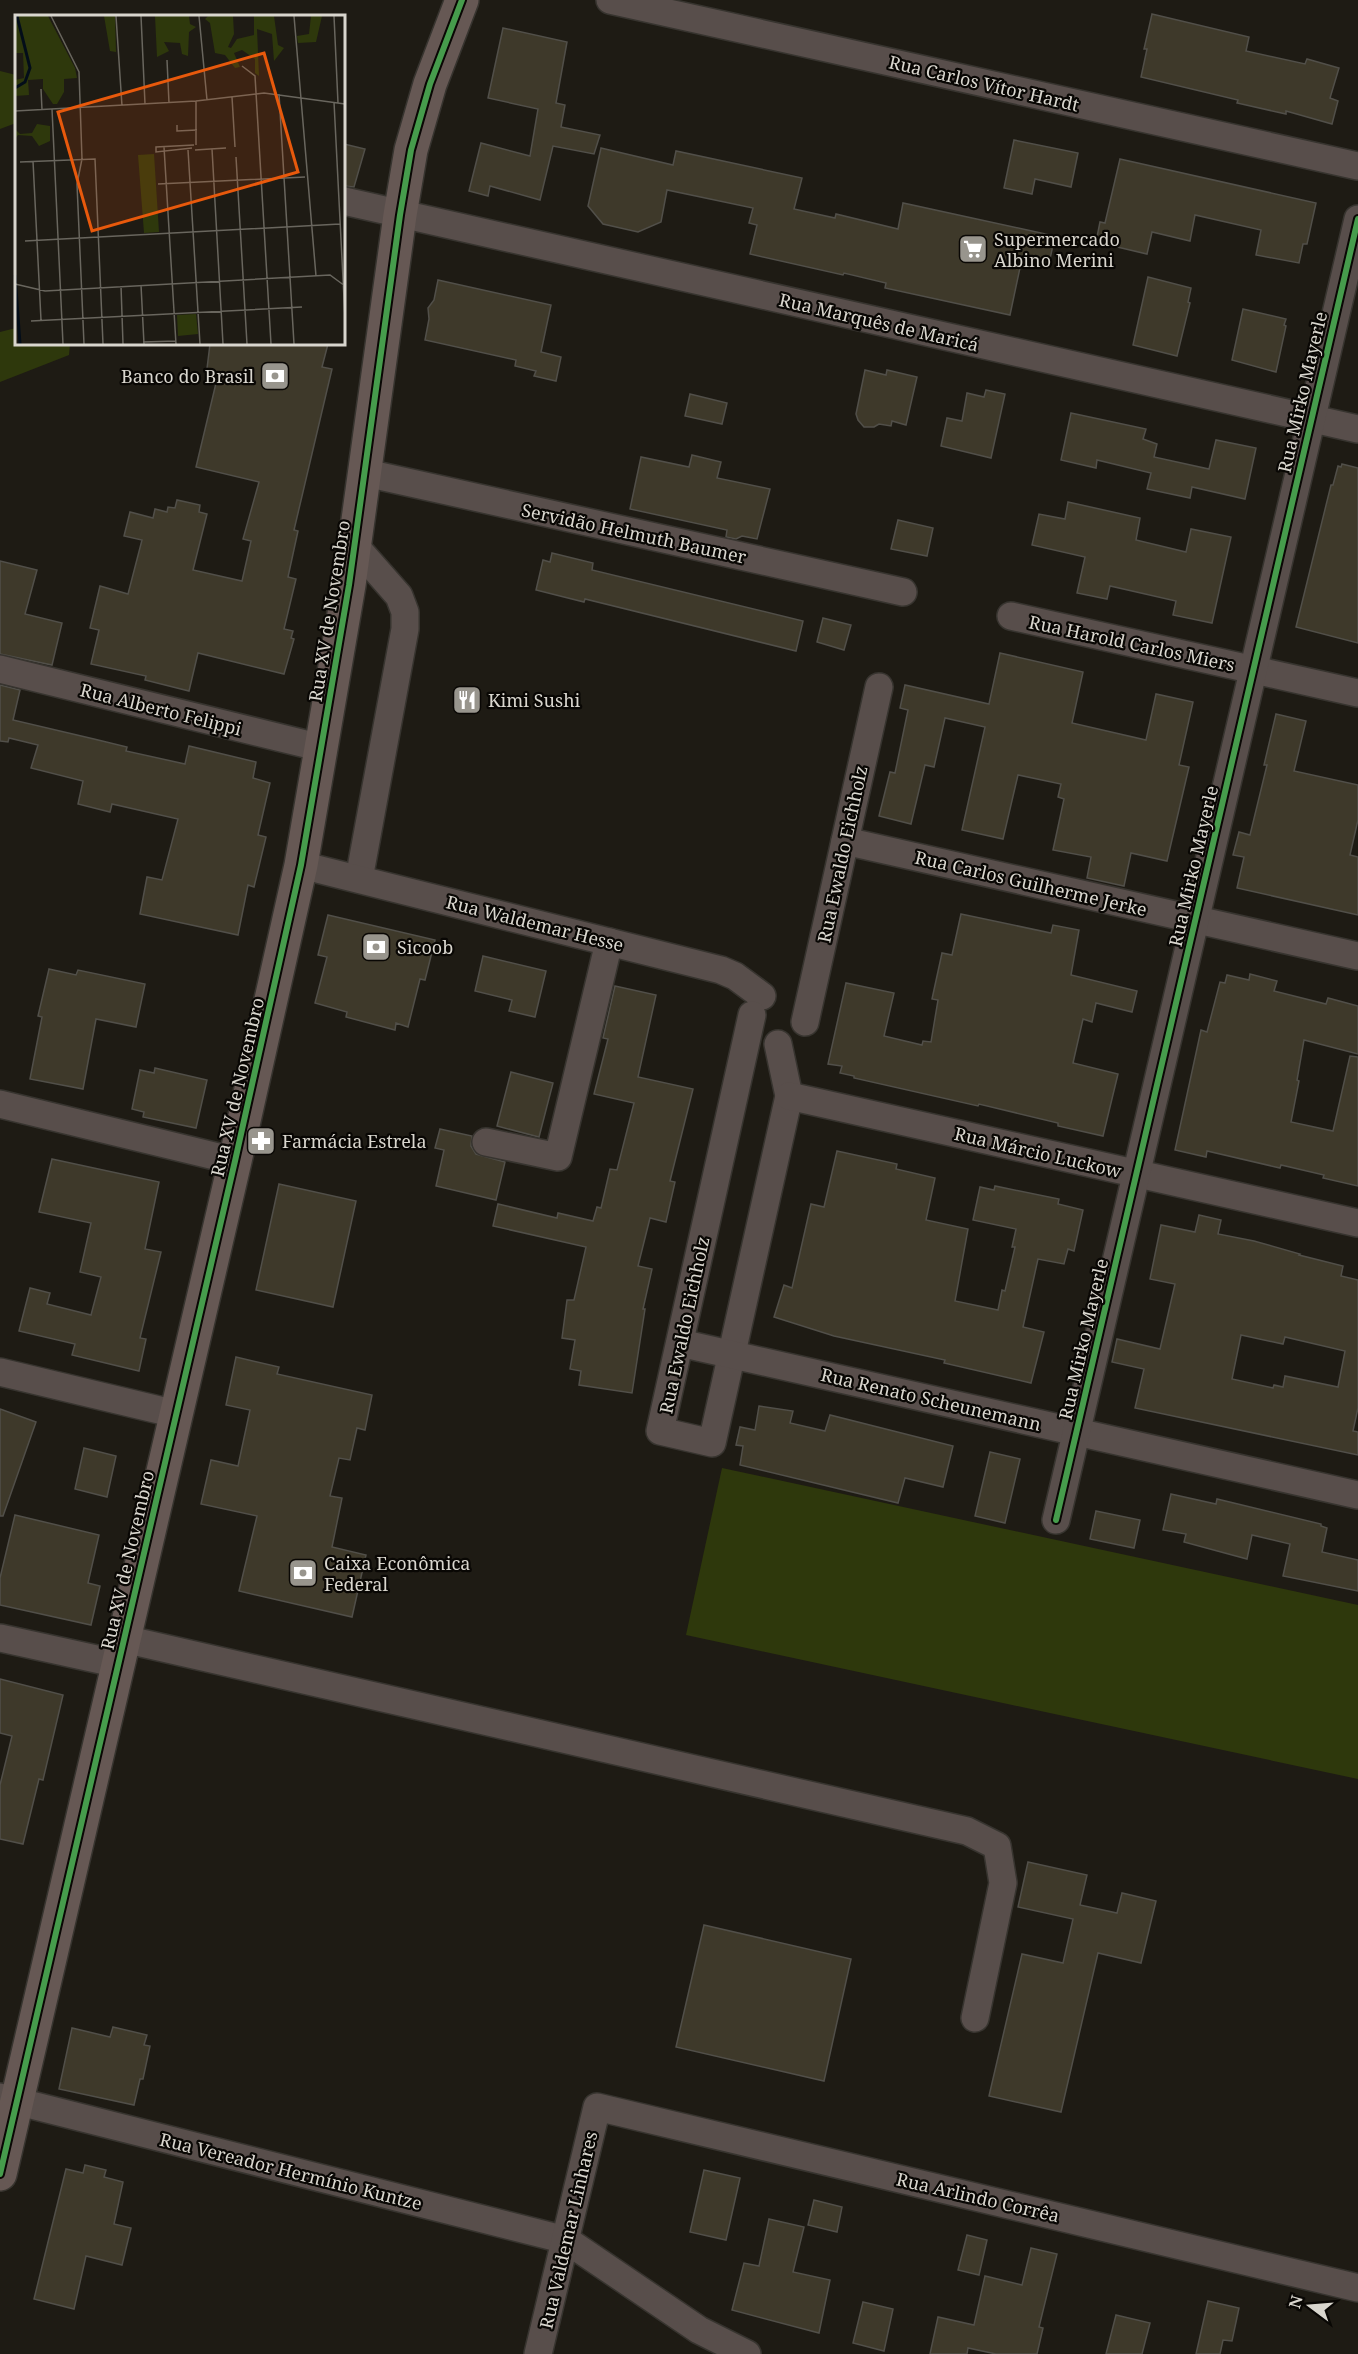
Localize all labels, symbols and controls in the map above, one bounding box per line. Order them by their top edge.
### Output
inset map [15,15,345,345]
street label: Rua Carlos Vítor Hardt [887,49,1081,117]
place label: Supermercado Albino Merini [994,227,1120,272]
supermarket icon: Supermercado Albino Merini [957,233,989,265]
street label: Rua Marquês de Maricá [777,287,981,357]
street label: Rua Mirko Mayerle [1272,309,1332,475]
bank icon: Banco do Brasil [259,360,291,392]
place label: Banco do Brasil [121,364,254,388]
street label: Servidão Helmuth Baumer [519,497,749,569]
street label: Rua XV de Novembro [303,519,355,703]
street label: Rua Harold Carlos Miers [1027,609,1237,677]
street label: Rua Alberto Felippi [78,677,244,741]
restaurant icon: Kimi Sushi [451,684,483,716]
place label: Kimi Sushi [488,688,581,712]
street label: Rua Ewaldo Eichholz [812,763,872,945]
street label: Rua Mirko Mayerle [1163,783,1223,949]
street label: Rua Carlos Guilherme Jerke [913,845,1149,921]
street label: Rua Waldemar Hesse [444,889,626,957]
bank icon: Sicoob [360,931,392,963]
place label: Sicoob [397,935,453,959]
street label: Rua XV de Novembro [205,995,269,1179]
street label: Rua Márcio Luckow [952,1121,1124,1183]
pharmacy icon: Farmácia Estrela [245,1125,277,1157]
place label: Farmácia Estrela [282,1129,427,1153]
street label: Rua Ewaldo Eichholz [654,1234,714,1416]
street label: Rua Mirko Mayerle [1053,1256,1113,1422]
street label: Rua Renato Scheunemann [818,1362,1044,1436]
street label: Rua XV de Novembro [95,1468,159,1652]
place label: Caixa Econômica Federal [324,1551,470,1596]
bank icon: Caixa Econômica Federal [287,1557,319,1589]
street label: Rua Vereador Hermínio Kuntze [157,2127,425,2215]
street label: Rua Valdemar Linhares [534,2129,602,2331]
street label: Rua Arlindo Corrêa [894,2167,1062,2227]
north arrow [1280,2276,1340,2336]
text: N [1283,2292,1308,2311]

